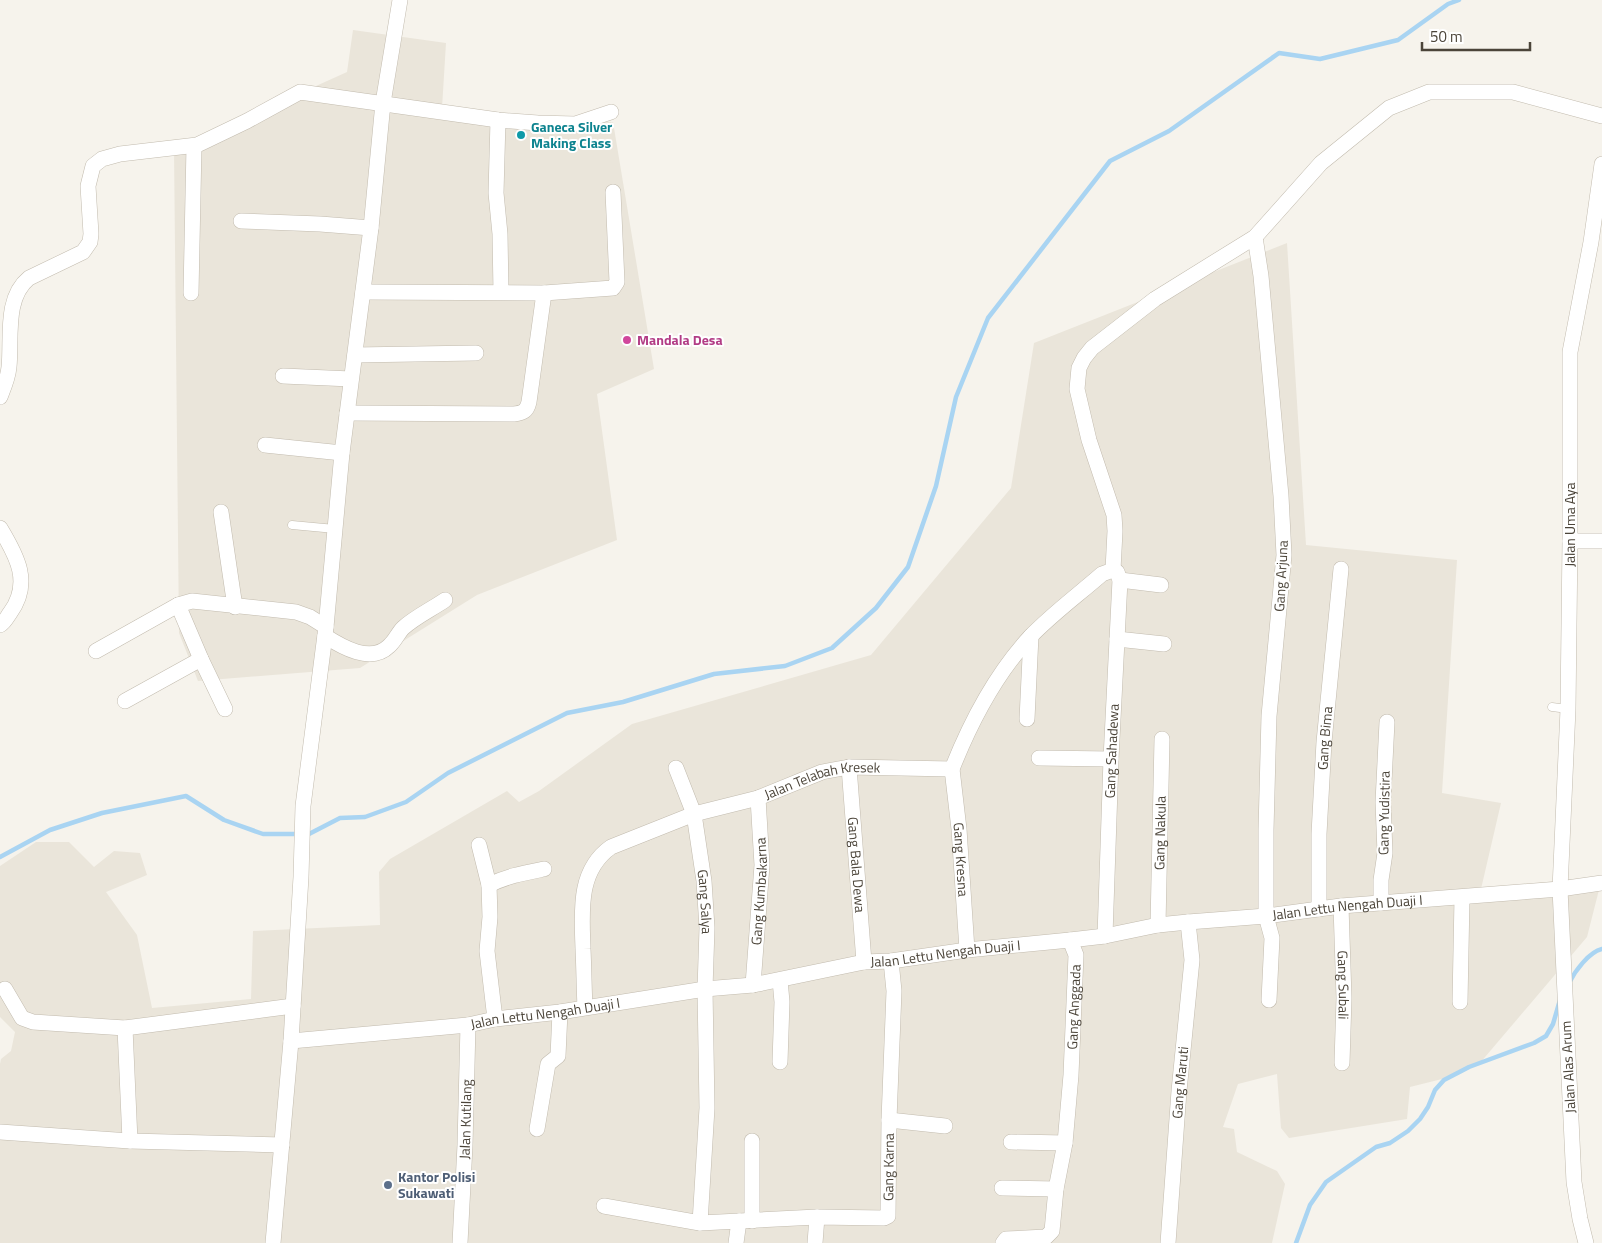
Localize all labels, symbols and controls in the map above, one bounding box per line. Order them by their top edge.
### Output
scale bar [1422,20,1530,52]
text: 50 m [1430,25,1463,48]
place label: Ganeca Silver Making Class [531,116,612,153]
marker: Ganeca Silver Making Class [515,129,527,141]
place label: Mandala Desa [637,329,723,350]
marker: Mandala Desa [621,334,633,346]
street label: Jalan Uma Aya [1559,482,1580,567]
street label: Gang Arjuna [1268,540,1293,612]
street label: Gang Sahadewa [1099,703,1124,799]
street label: Gang Bima [1311,705,1337,771]
street label: Jalan Telabah Kresek [761,756,881,804]
street label: Gang Yudistira [1372,771,1395,855]
street label: Gang Nakula [1148,796,1171,870]
street label: Gang Bala Dewa [843,816,871,913]
street label: Gang Kresna [948,821,974,897]
street label: Gang Kumbakarna [745,837,772,946]
street label: Gang Salya [692,868,718,935]
street label: Jalan Lettu Nengah Duaji I [1271,889,1423,925]
street label: Jalan Lettu Nengah Duaji I [870,934,1021,972]
street label: Gang Subali [1332,950,1355,1020]
street label: Gang Anggada [1061,964,1086,1050]
street label: Jalan Lettu Nengah Duaji I [468,992,622,1034]
street label: Jalan Alas Arum [1555,1020,1580,1114]
street label: Gang Maruti [1166,1045,1193,1119]
street label: Jalan Kutilang [453,1079,477,1160]
street label: Gang Karna [877,1133,899,1201]
place label: Kantor Polisi Sukawati [398,1166,475,1203]
marker: Kantor Polisi Sukawati [382,1179,394,1191]

